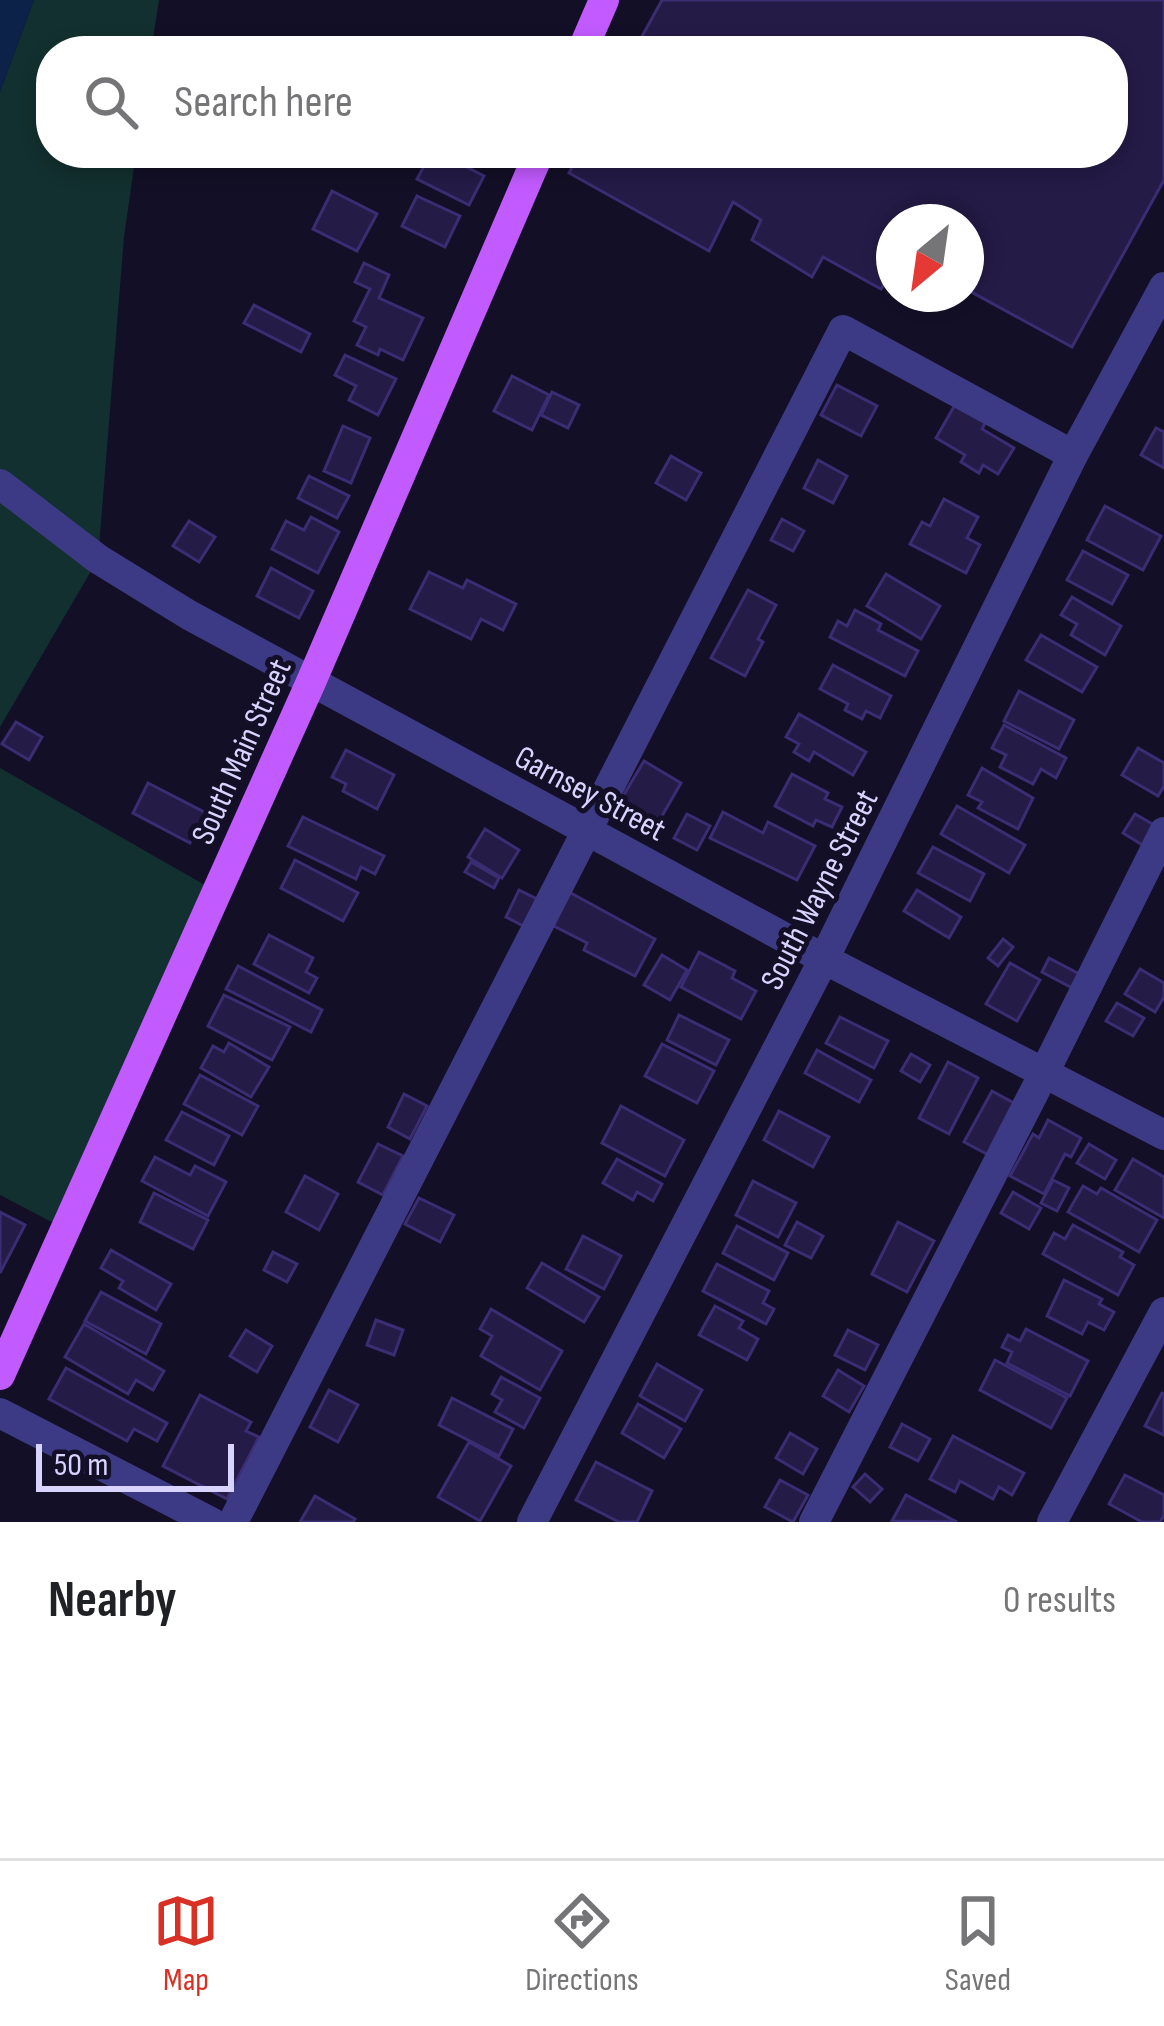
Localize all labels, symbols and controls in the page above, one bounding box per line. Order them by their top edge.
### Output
search box [36,36,1128,168]
icon: search [78,69,144,135]
text: Search here [174,75,353,130]
north arrow [876,204,984,312]
street label: South Main Street [183,653,300,851]
street label: Garnsey Street [508,737,672,850]
street label: South Wayne Street [752,783,887,997]
scale bar [36,1438,234,1491]
text: 50 m [54,1445,108,1485]
text: Nearby [48,1570,177,1631]
text: 0 results [1003,1577,1116,1624]
tab: Map [153,1888,219,2000]
tab: Directions [525,1888,639,2000]
tab: Saved [945,1888,1011,2000]

